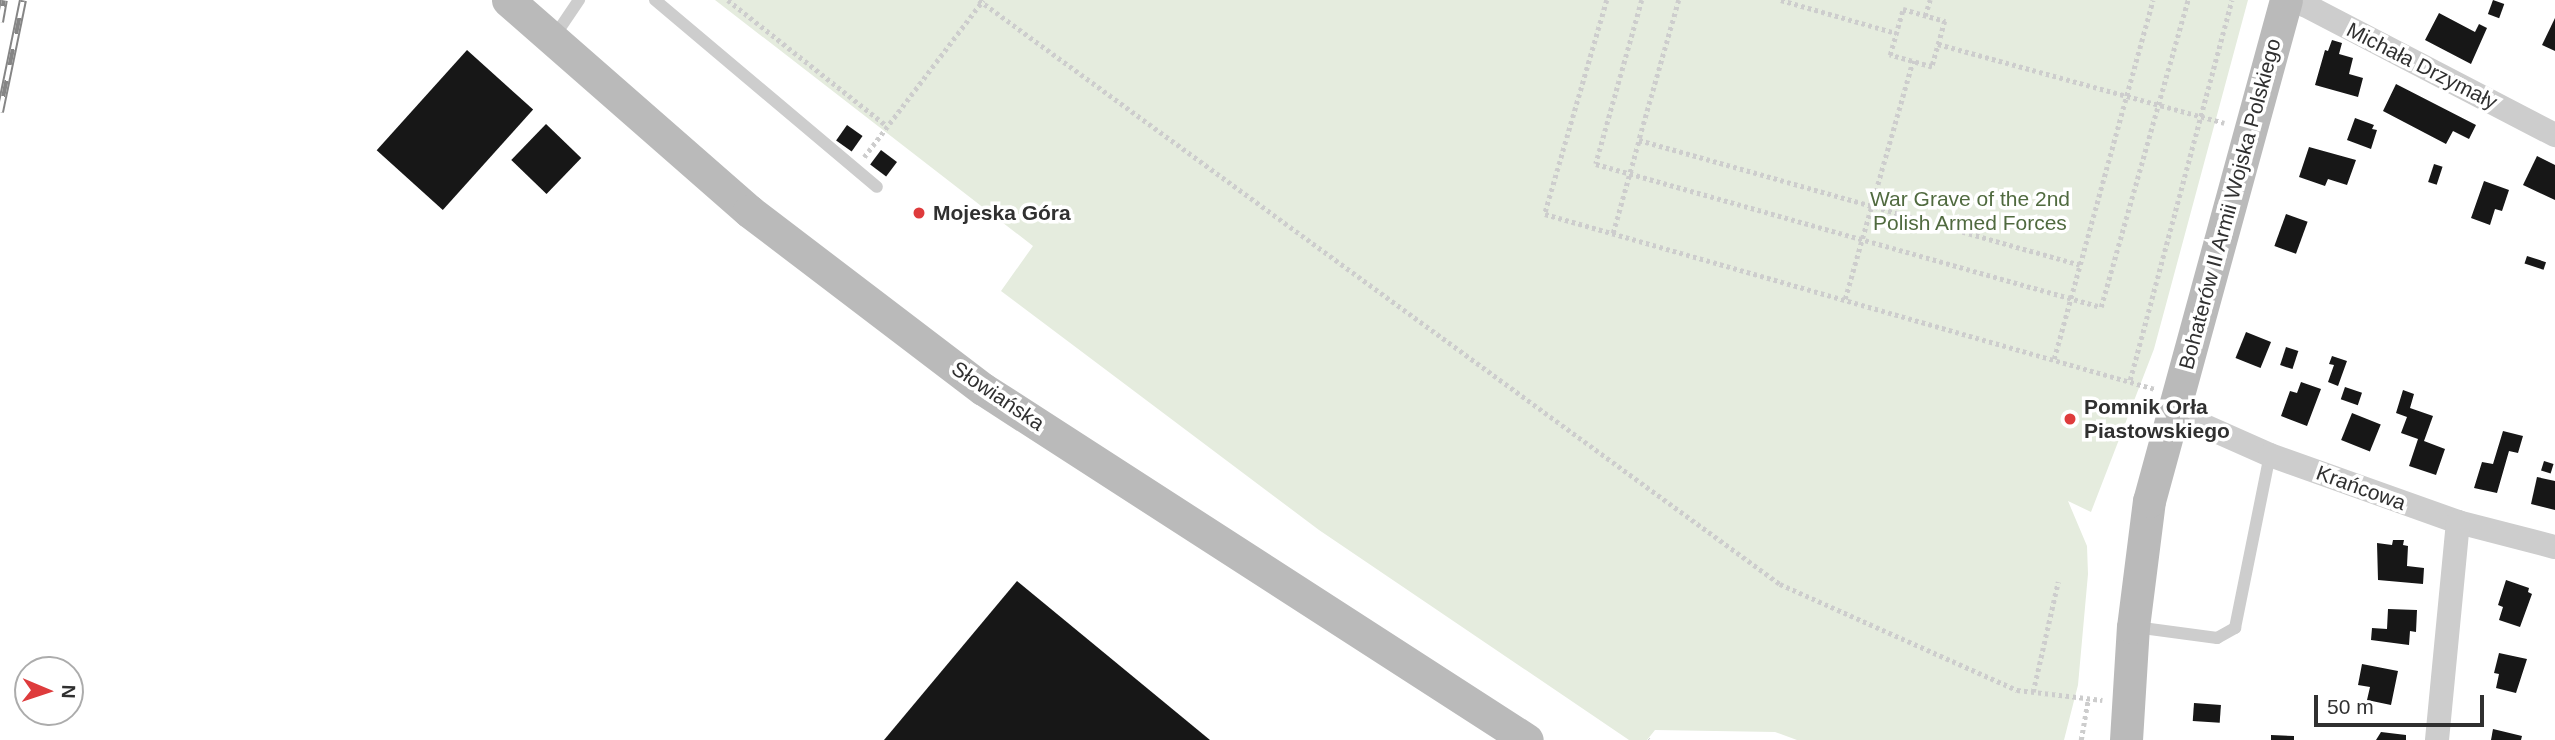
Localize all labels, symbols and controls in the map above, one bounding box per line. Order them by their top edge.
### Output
street label: Michała Drzymały [2342,17,2502,115]
street label: Bohaterów II Armii Wojska Polskiego [2173,35,2287,373]
park label: War Grave of the 2nd Polish Armed Forces [1870,186,2070,236]
place label: Mojeska Góra [933,200,1071,226]
marker: Mojeska Góra [911,205,927,221]
street label: Słowiańska [947,356,1049,436]
place label: Pomnik Orła Piastowskiego [2084,394,2230,444]
marker: Pomnik Orła Piastowskiego [2062,411,2078,427]
street label: Krańcowa [2313,460,2409,516]
north arrow [14,656,84,726]
scale bar [2317,680,2487,724]
text: N [58,684,79,699]
text: 50 m [2327,695,2374,718]

